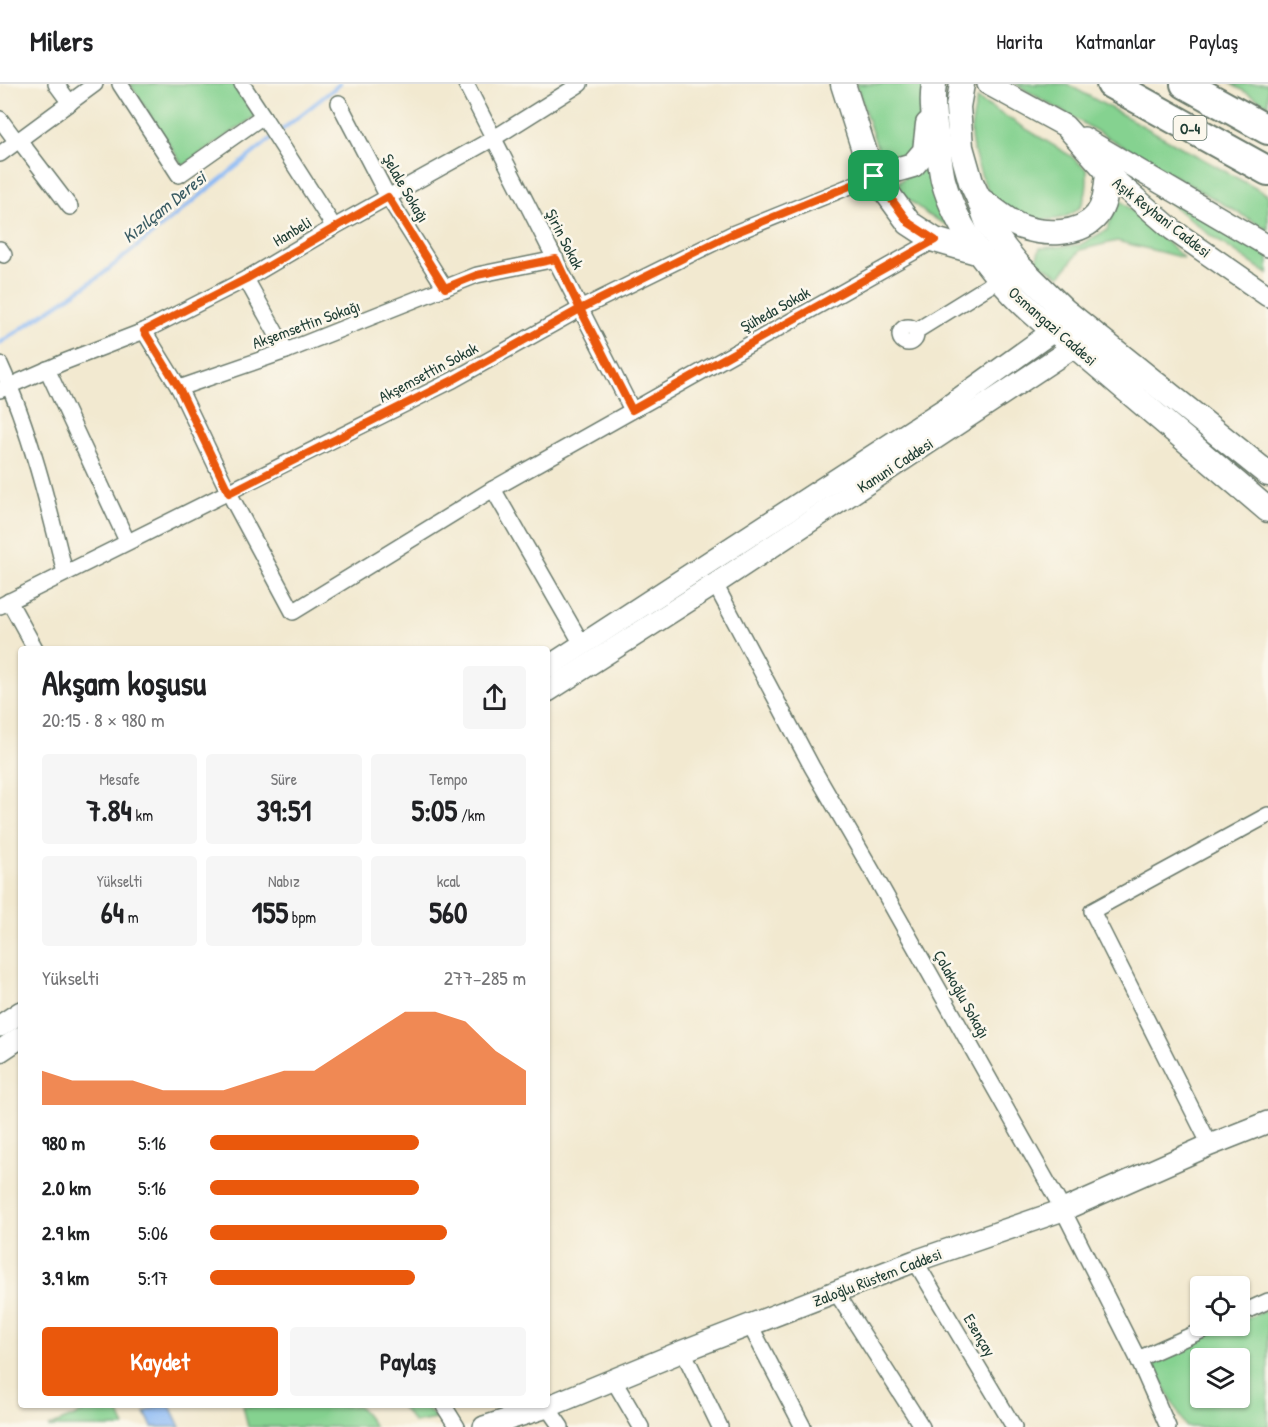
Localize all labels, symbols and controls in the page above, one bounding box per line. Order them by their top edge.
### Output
text: Milers [30,22,93,60]
text: Harita [996,27,1043,56]
text: Katmanlar [1076,27,1156,56]
text: Paylaş [1189,27,1238,56]
road number: O-4 [1174,116,1206,140]
street label: Şelale Sokağı [377,150,435,226]
pin [848,150,899,201]
icon: arrive [857,159,890,192]
water label: Kızılçam Deresi [117,164,213,249]
street label: Aşık Reyhani Caddesi [1108,172,1216,262]
street label: Şirin Sokak [540,205,590,273]
street label: Hanbeli [268,211,316,251]
street label: Şüheda Sokak [736,281,814,337]
street label: Osmangazi Caddesi [1004,281,1102,371]
street label: Akşemsettin Sokağı [249,294,363,354]
street label: Akşemsettin Sokak [375,336,482,407]
street label: Kanuni Caddesi [853,432,937,498]
text: Akşam koşusu [42,661,206,705]
button: share [463,666,526,729]
text: 20:15 · 8 × 980 m [42,706,165,733]
text: Mesafe [99,768,140,790]
text: Süre [271,768,297,790]
text: Tempo [429,768,467,790]
text: 7.84 [86,790,132,830]
text: 39:51 [256,790,311,830]
text: 5:05 [411,790,457,830]
text: km [132,804,153,826]
text: /km [457,804,485,826]
text: Yükselti [97,870,143,892]
text: Nabız [268,870,300,892]
text: kcal [437,870,460,892]
text: 64 [101,892,124,932]
text: 155 [252,892,288,932]
text: 560 [429,892,467,932]
text: m [124,906,139,928]
text: bpm [288,906,316,928]
street label: Çolakoğlu Sokağı [929,946,995,1042]
text: Yükselti [42,964,99,991]
text: 277–285 m [444,964,526,991]
text: 980 m [42,1129,85,1156]
text: 5:16 [138,1129,166,1156]
text: 2.0 km [42,1174,91,1201]
text: 5:16 [138,1174,166,1201]
text: 2.9 km [42,1219,89,1246]
text: 5:06 [138,1219,168,1246]
street label: Zaloğlu Rüstem Caddesi [809,1242,945,1312]
text: 3.9 km [42,1264,89,1291]
text: 5:17 [138,1264,168,1291]
map controls [1190,1276,1250,1408]
button: locate [1190,1276,1250,1336]
street label: Esençay [959,1310,1001,1361]
button: Kaydet [42,1327,278,1396]
button: Paylaş [290,1327,526,1396]
button: layers [1190,1348,1250,1408]

